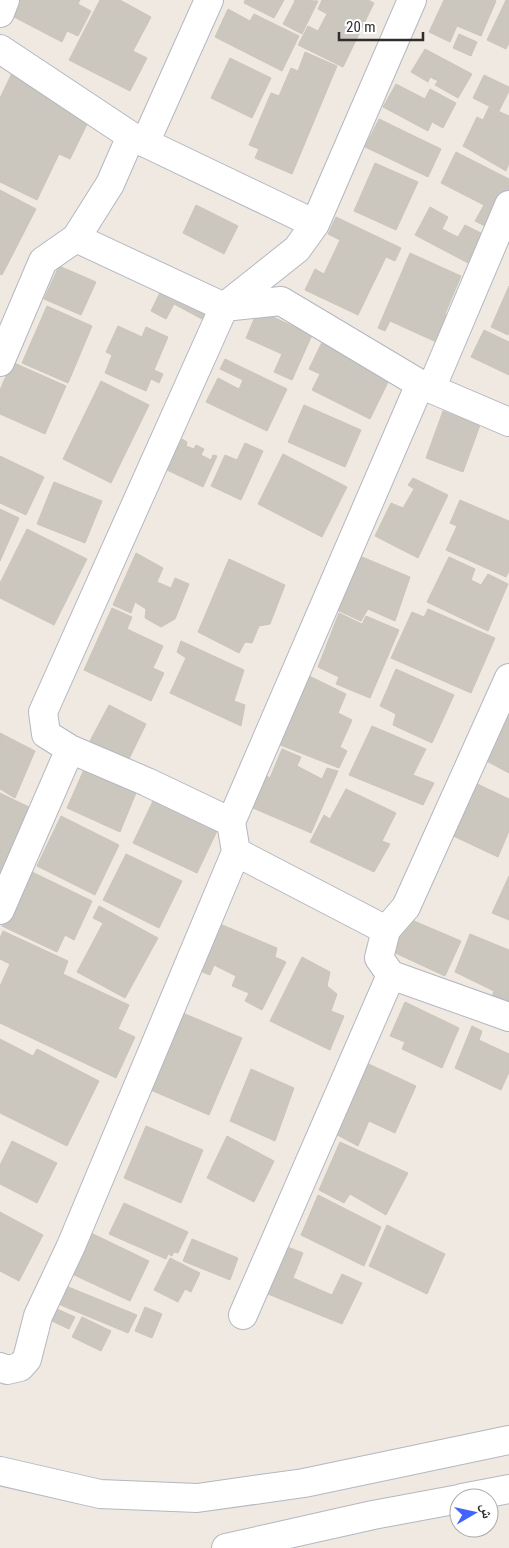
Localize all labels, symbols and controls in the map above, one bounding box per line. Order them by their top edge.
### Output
scale bar [339,10,423,42]
text: 20 m [346,18,376,36]
north arrow [449,1488,499,1538]
text: ش [477,1502,496,1520]

